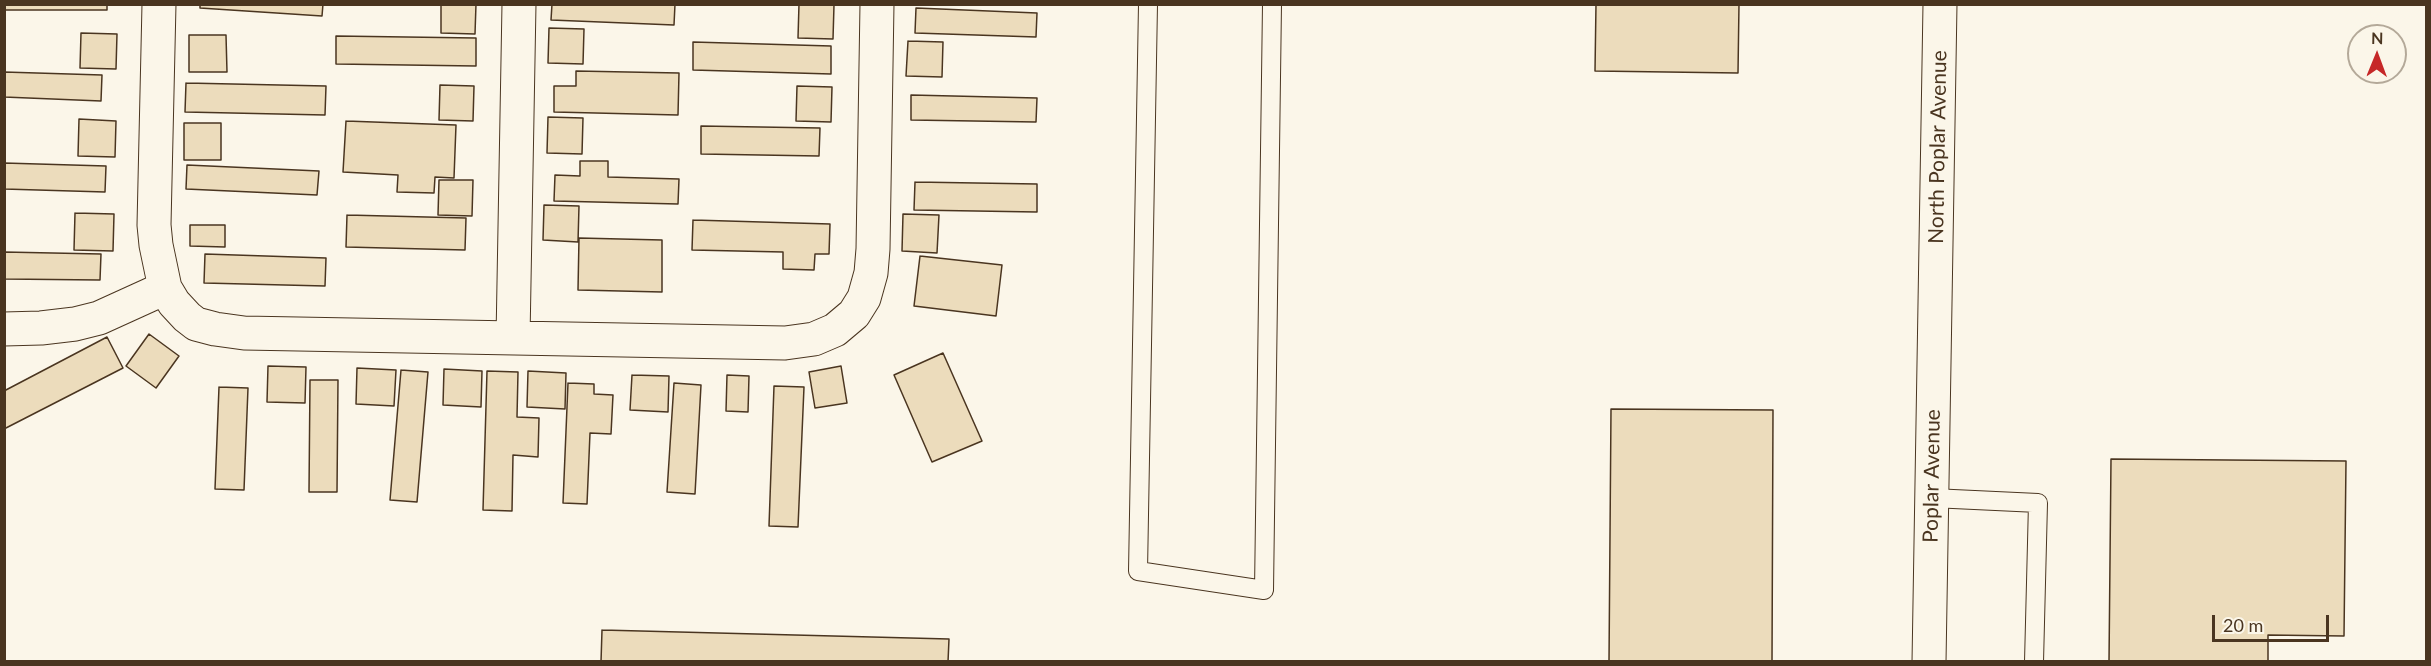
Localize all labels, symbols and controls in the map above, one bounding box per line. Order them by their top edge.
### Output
north arrow [2347,24,2407,84]
text: N [2371,28,2384,47]
street label: North Poplar Avenue [1924,50,1952,244]
street label: Poplar Avenue [1918,409,1946,543]
scale bar [2215,603,2332,641]
text: 20 m [2223,614,2263,636]

